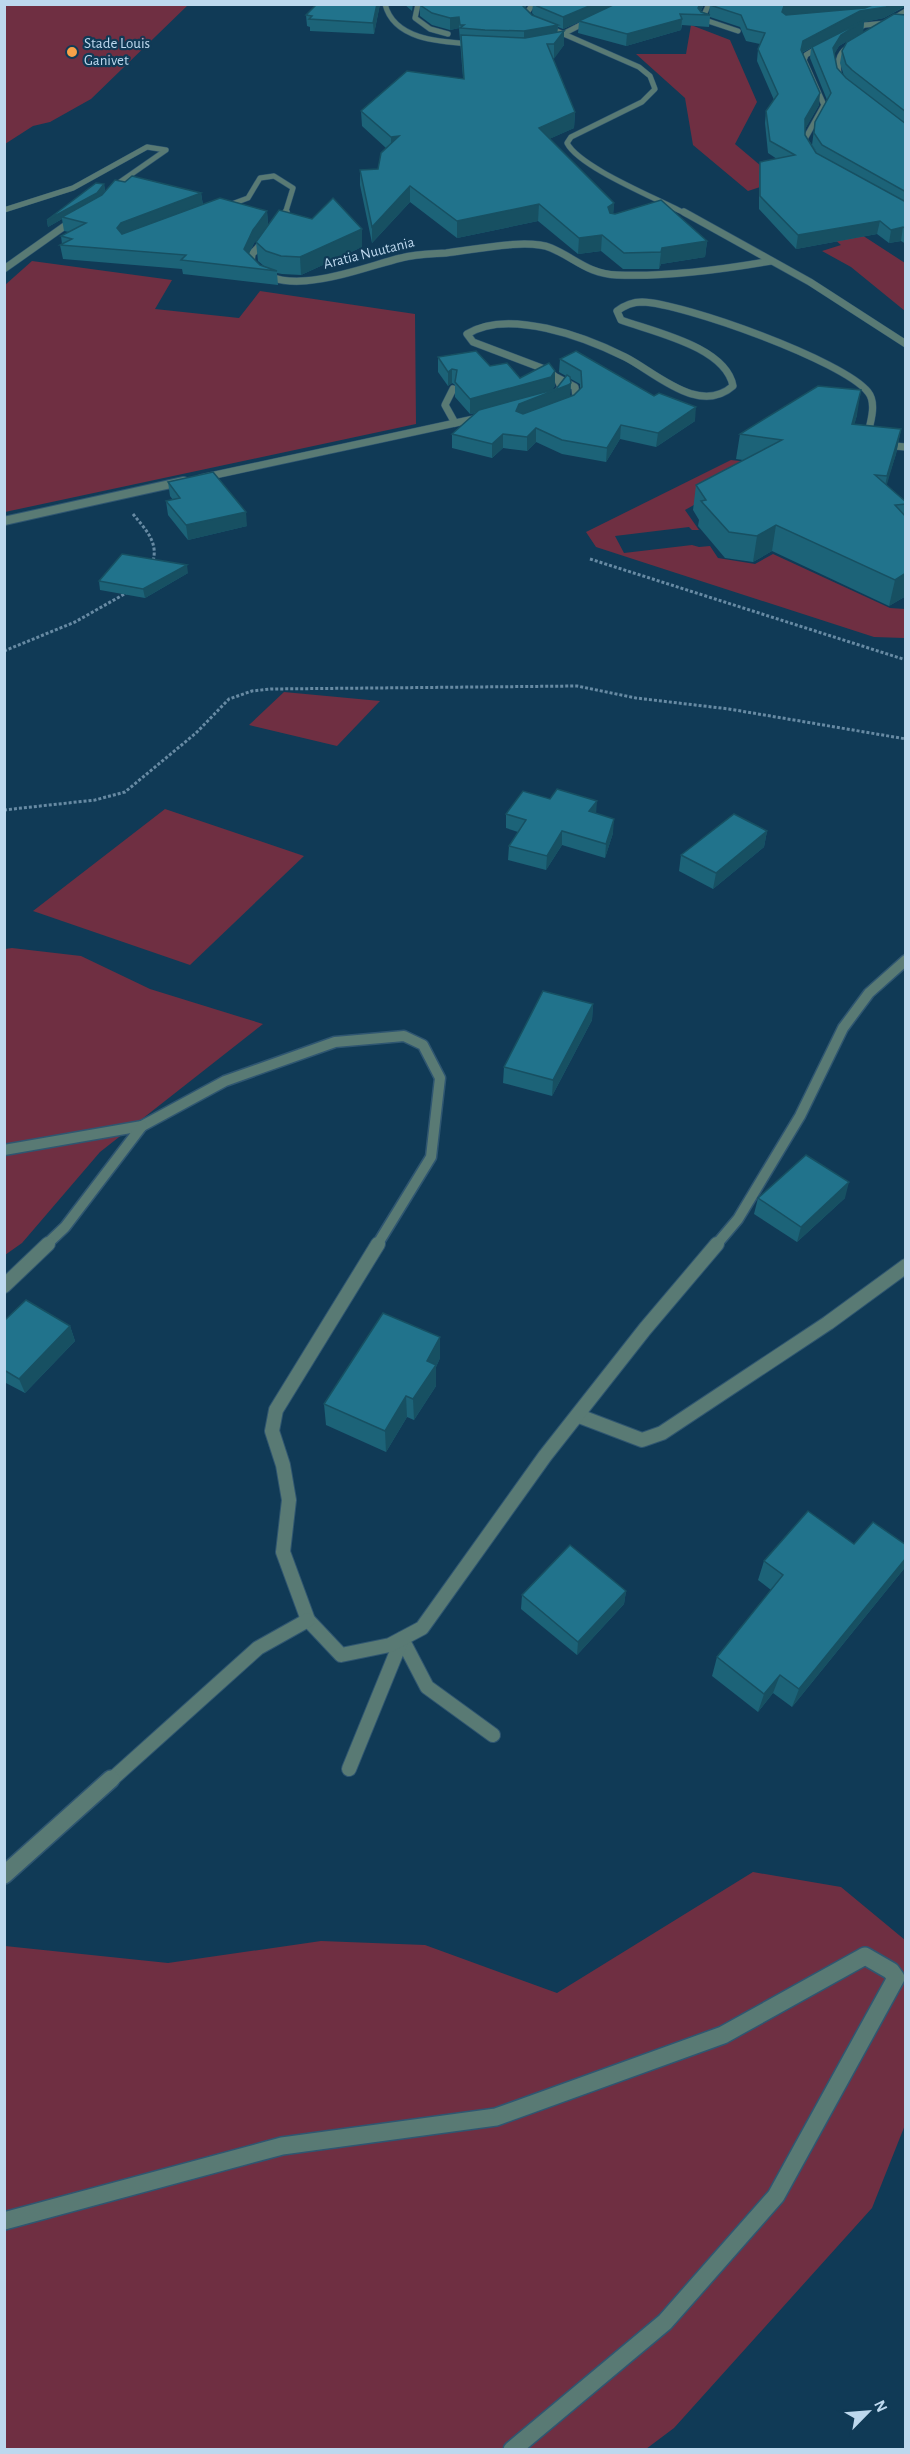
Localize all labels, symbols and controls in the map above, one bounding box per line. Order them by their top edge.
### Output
place label: Stade Louis Ganivet [84,36,150,68]
marker: Stade Louis Ganivet [65,45,79,59]
street label: Aratia Nuutania [322,234,416,272]
north arrow [838,2382,898,2442]
text: N [871,2398,890,2415]

